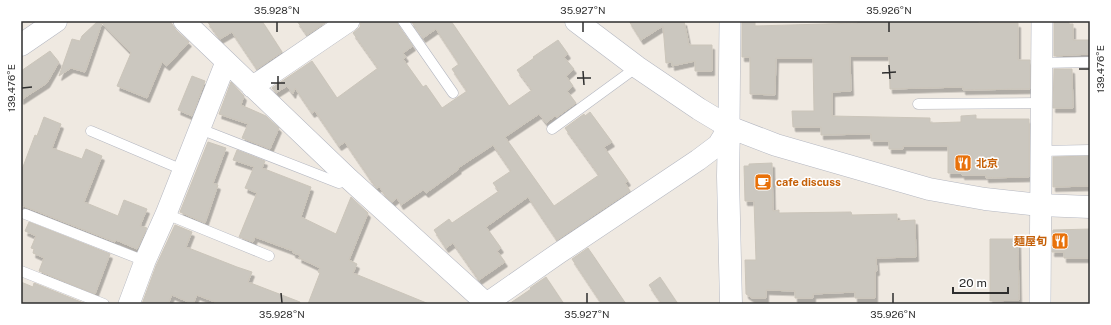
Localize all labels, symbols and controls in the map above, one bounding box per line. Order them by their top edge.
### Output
text: 35.928°N [254,4,300,16]
text: 35.927°N [560,4,606,16]
text: 35.926°N [866,4,912,16]
text: 139.476°E [1094,45,1106,93]
text: 139.476°E [5,64,17,112]
restaurant icon: 北京 [953,153,973,173]
place label: 北京 [976,157,998,169]
cafe icon: cafe discuss [753,172,773,192]
place label: cafe discuss [776,176,841,188]
restaurant icon: 麺屋旬 [1050,231,1070,251]
place label: 麺屋旬 [1013,235,1047,247]
scale bar [953,269,1008,295]
text: 20 m [959,276,987,290]
text: 35.928°N [259,308,305,320]
text: 35.927°N [564,308,610,320]
text: 35.926°N [870,308,916,320]

